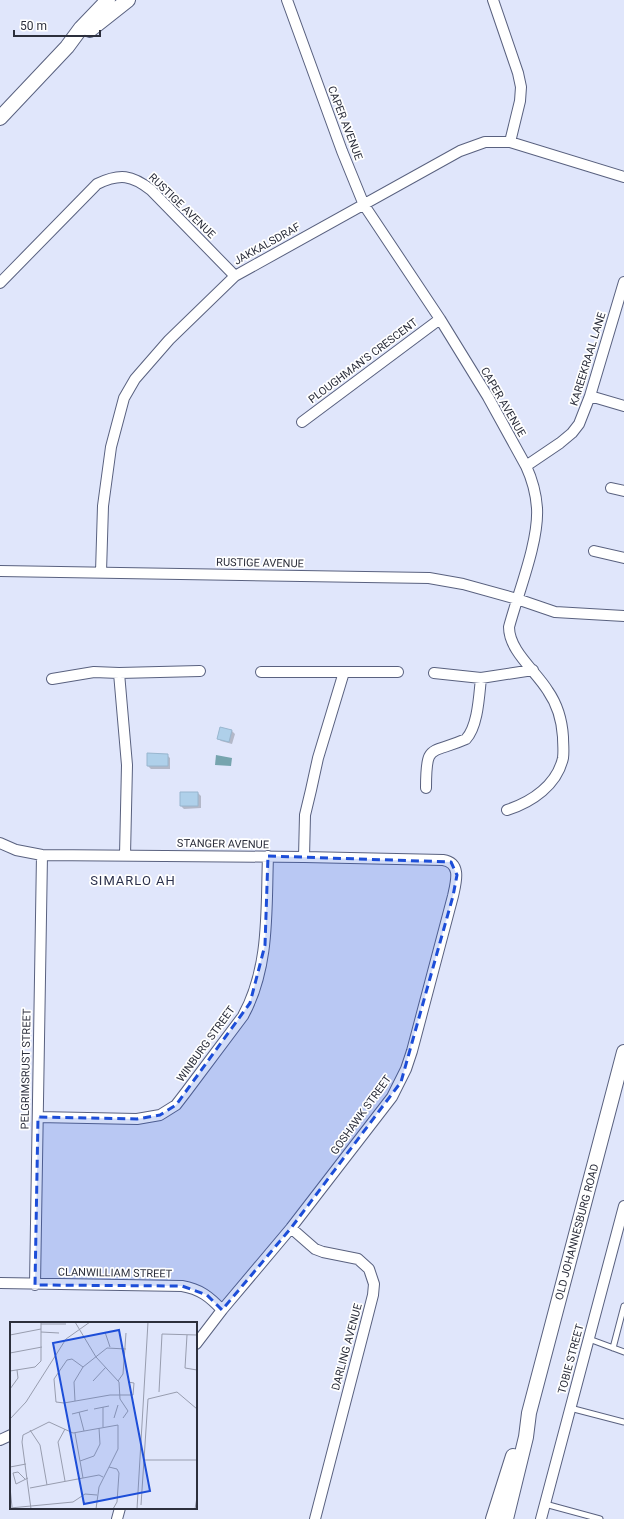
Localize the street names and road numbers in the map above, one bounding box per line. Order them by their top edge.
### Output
street label: CAPER AVENUE [325,84,365,162]
street label: RUSTIGE AVENUE [146,171,218,241]
street label: JAKKALSDRAF [232,220,302,268]
street label: KAREEKRAAL LANE [568,311,608,407]
street label: PLOUGHMAN'S CRESCENT [306,316,420,406]
street label: CAPER AVENUE [478,365,528,439]
street label: RUSTIGE AVENUE [216,556,304,570]
street label: STANGER AVENUE [177,837,269,851]
street label: WINBURG STREET [174,1003,238,1084]
street label: PELGRIMSRUST STREET [18,1008,34,1129]
street label: GOSHAWK STREET [328,1072,394,1157]
street label: OLD JOHANNESBURG ROAD [553,1163,601,1301]
street label: CLANWILLIAM STREET [58,1266,173,1281]
street label: DARLING AVENUE [329,1302,365,1392]
street label: TOBIE STREET [555,1322,587,1395]

